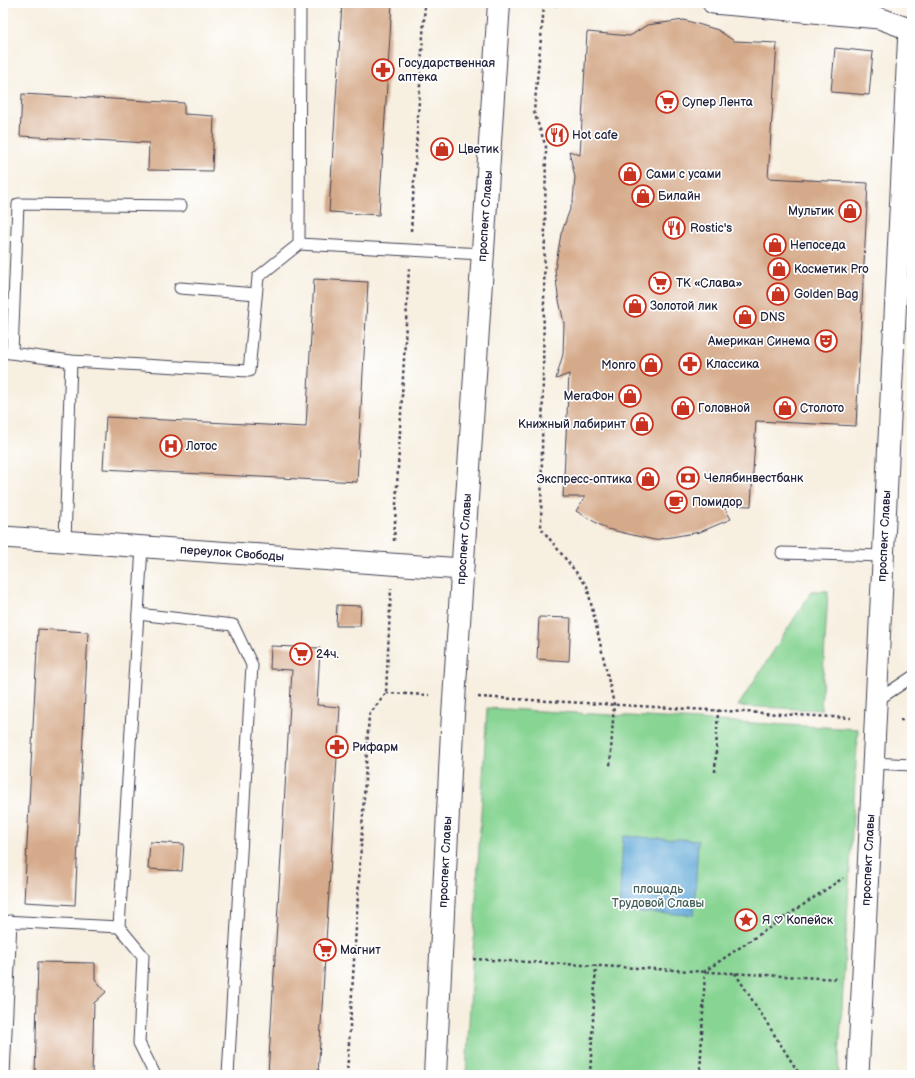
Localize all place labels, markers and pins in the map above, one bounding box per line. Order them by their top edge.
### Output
place label: Государственная аптека [398,56,496,85]
pharmacy icon: Государственная аптека [370,57,396,83]
supermarket icon: Супер Лента [654,89,680,115]
place label: Супер Лента [682,95,753,110]
restaurant icon: Hot cafe [544,122,570,148]
place label: Hot cafe [572,128,618,143]
shop icon: Цветик [429,136,455,162]
place label: Цветик [458,142,499,157]
shop icon: Сами с усами [617,161,643,187]
place label: Сами с усами [646,167,721,182]
shop icon: Билайн [630,183,656,209]
place label: Билайн [658,189,701,204]
shop icon: Мультик [837,198,863,224]
place label: Мультик [788,204,835,219]
restaurant icon: Rostiс's [661,215,687,241]
place label: Rostiс's [690,221,732,236]
shop icon: Непоседа [762,232,788,258]
place label: Непоседа [790,238,846,253]
shop icon: Косметик Pro [766,256,792,282]
place label: Косметик Pro [794,262,869,277]
supermarket icon: ТК «Слава» [647,270,673,296]
place label: ТК «Слава» [676,276,743,291]
shop icon: Golden Bag [765,281,791,307]
place label: Golden Bag [794,287,858,302]
shop icon: Золотой лик [622,293,648,319]
place label: Золотой лик [650,299,718,314]
shop icon: DNS [732,304,758,330]
place label: DNS [760,310,785,325]
theatre icon: Американ Синема [813,328,839,354]
place label: Американ Синема [707,334,810,349]
pharmacy icon: Классика [677,351,703,377]
shop icon: Monro [638,352,664,378]
place label: Классика [706,357,759,372]
place label: Monro [601,358,636,373]
shop icon: МегаФон [617,383,643,409]
place label: МегаФон [563,389,614,404]
shop icon: Головной [670,395,696,421]
shop icon: Столото [772,395,798,421]
place label: Головной [698,401,750,416]
place label: Столото [800,401,844,416]
shop icon: Книжный лабиринт [629,411,655,437]
place label: Книжный лабиринт [518,417,626,432]
hospital icon: Лотос [158,433,184,459]
place label: Лотос [185,439,217,454]
bank icon: Челябинвестбанк [675,465,701,491]
shop icon: Экспресс-оптика [635,466,661,492]
place label: Челябинвестбанк [704,471,804,486]
place label: Экспресс-оптика [536,472,632,487]
cafe icon: Помидор [663,489,689,515]
place label: Помидор [692,495,742,510]
supermarket icon: 24ч. [288,641,314,667]
place label: 24ч. [316,647,339,662]
pharmacy icon: Рифарм [324,734,350,760]
place label: Рифарм [352,740,398,755]
place icon: Я ♥ Копейск [733,907,759,933]
place label: Я ♥ Копейск [762,913,834,928]
supermarket icon: Магнит [312,937,338,963]
place label: Магнит [340,943,381,958]

